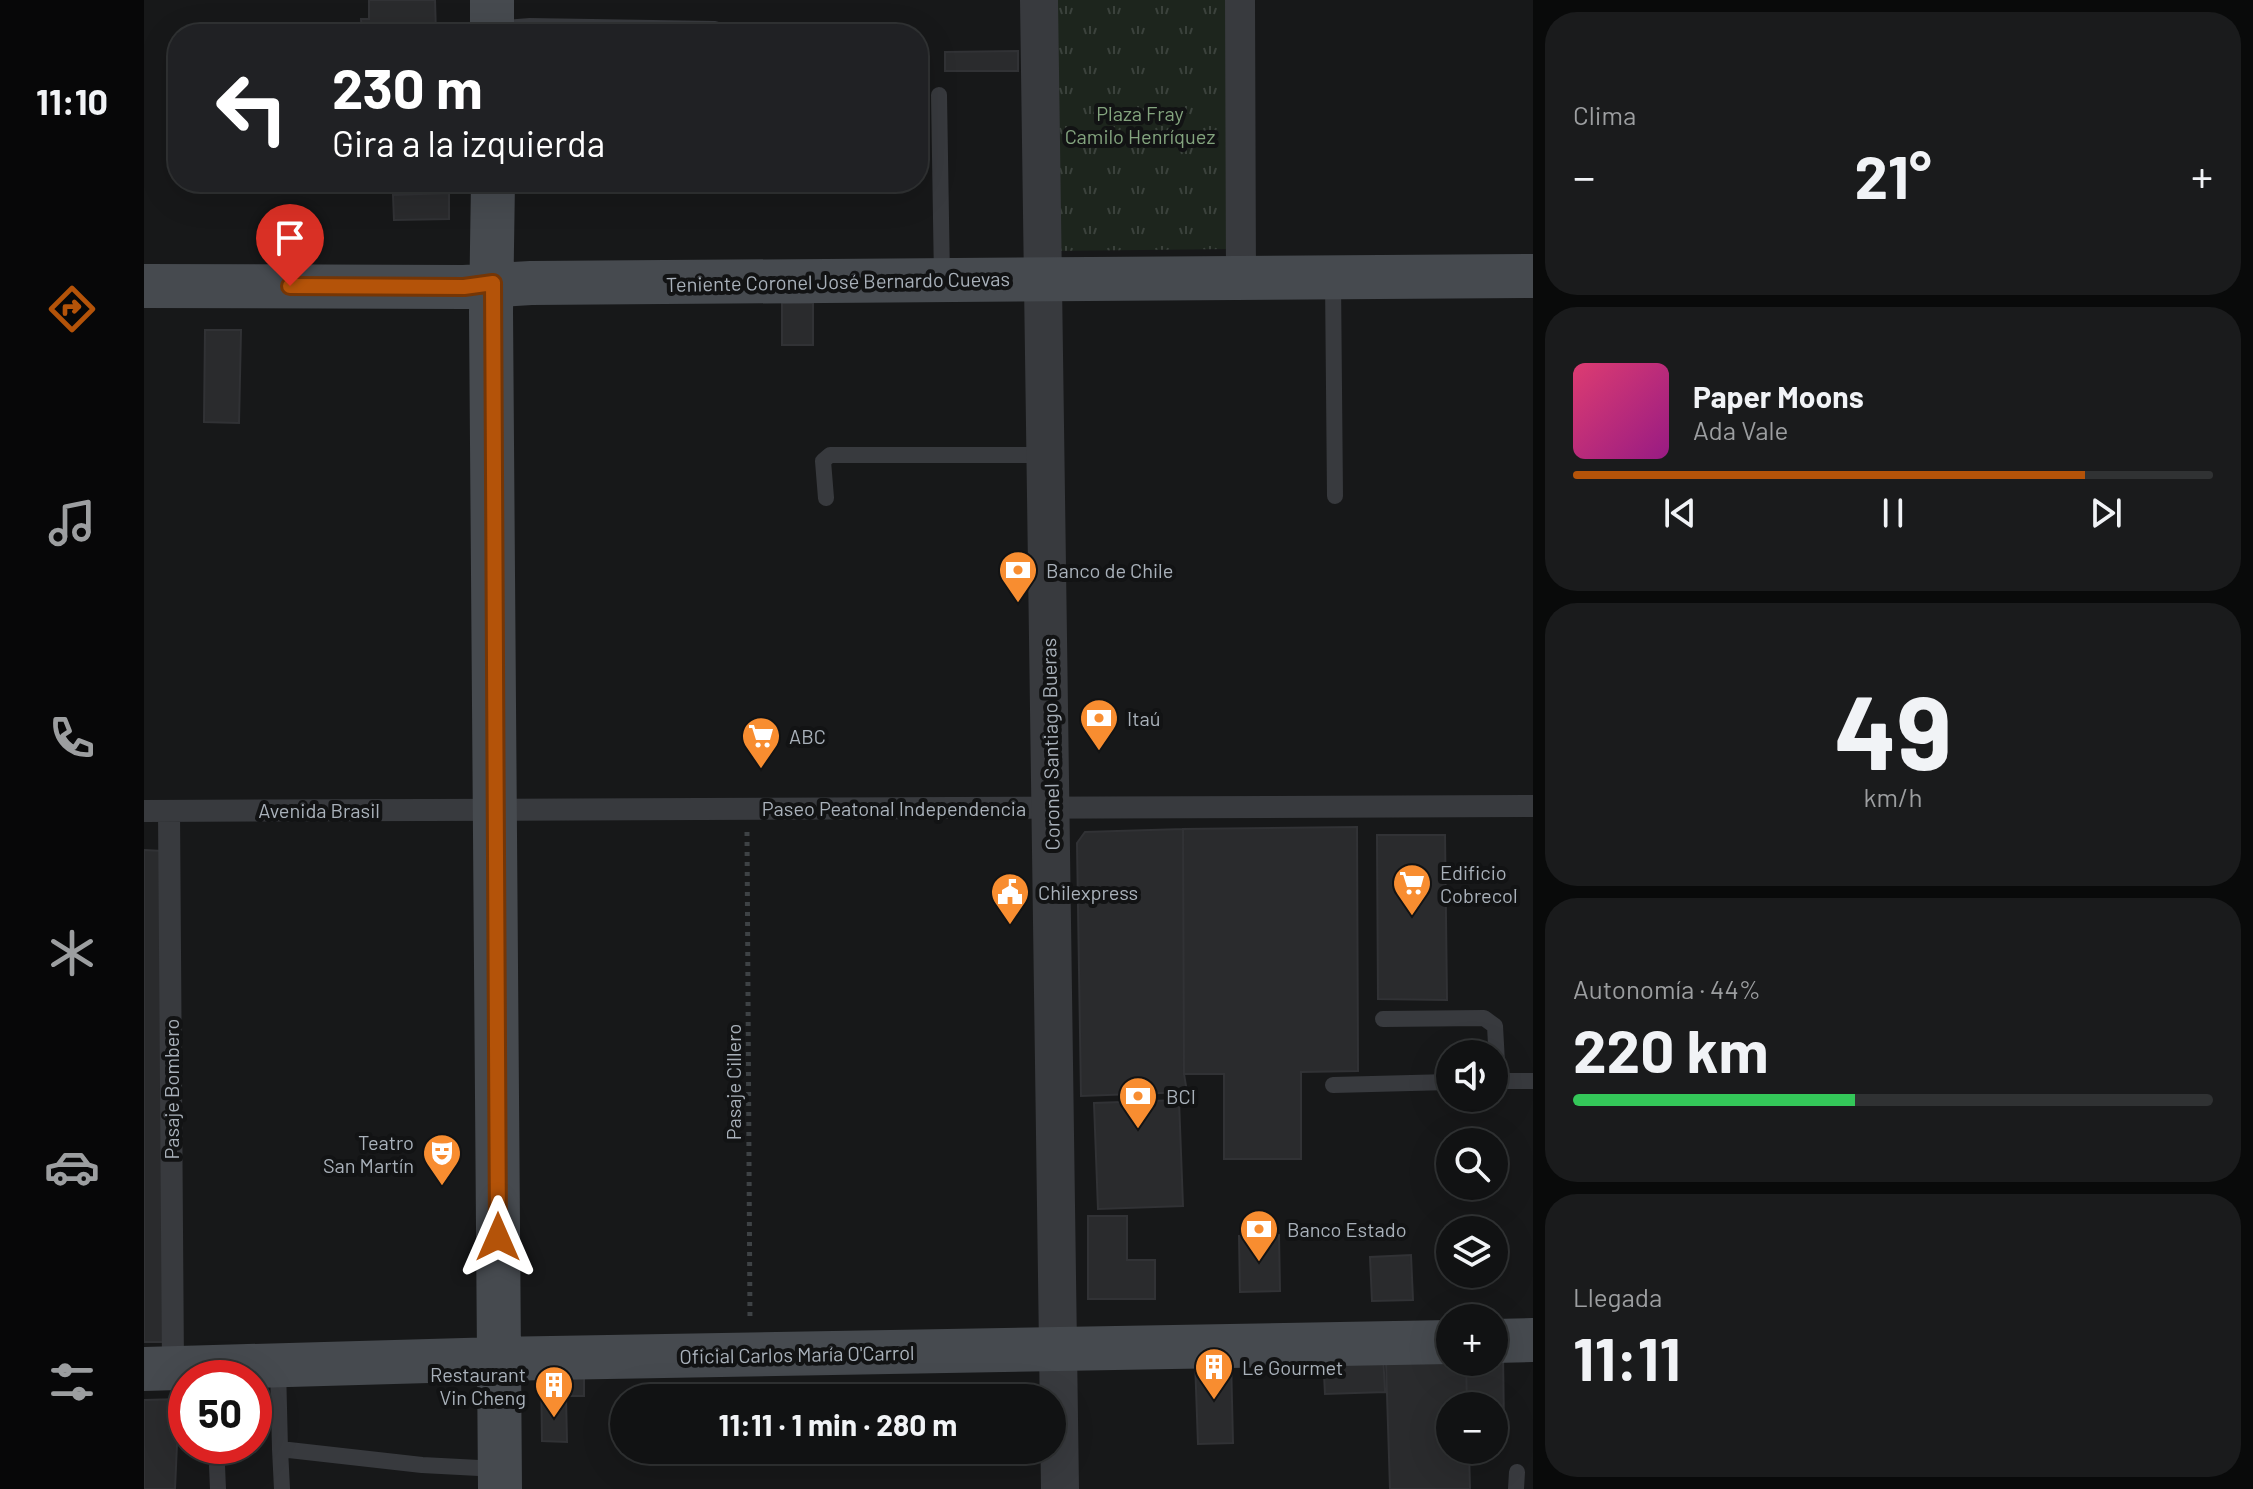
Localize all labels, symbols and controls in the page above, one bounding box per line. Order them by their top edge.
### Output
text: 230 m [332,53,483,120]
icon: left [200,56,304,160]
text: 11:10 [36,79,108,122]
text: Clima [1573,99,1636,130]
park label: Plaza Fray Camilo Henríquez [1065,101,1215,148]
text: Gira a la izquierda [332,121,605,164]
text: 21° [1854,139,1932,211]
text: − [1573,149,1595,202]
text: + [2191,149,2213,202]
pin [256,204,324,286]
icon: arrive [268,216,312,260]
street label: Teniente Coronel José Bernardo Cuevas [666,266,1010,296]
icon: directions [44,281,100,337]
text: Paper Moons [1693,378,1864,414]
text: Ada Vale [1693,414,1788,445]
icon: previous [1658,491,1702,535]
icon: pause [1871,491,1915,535]
icon: next [2084,491,2128,535]
icon: music [44,495,100,551]
bank icon: Banco de Chile [997,549,1039,604]
place label: Banco de Chile [1046,558,1173,582]
street label: Coronel Santiago Bueras [1036,638,1064,850]
text: 49 [1834,666,1952,791]
bank icon: Itaú [1078,697,1120,752]
place label: Itaú [1127,706,1160,730]
icon: phone [44,710,100,766]
supermarket icon: ABC [740,715,782,770]
place label: ABC [789,724,826,748]
text: km/h [1864,781,1922,812]
street label: Paseo Peatonal Independencia [762,796,1026,820]
street label: Avenida Brasil [258,798,380,822]
place label: Edificio Cobrecol [1440,860,1518,907]
supermarket icon: Edificio Cobrecol [1391,862,1433,917]
public building icon: Chilexpress [989,871,1031,926]
place label: Chilexpress [1038,880,1138,904]
icon: climate [44,925,100,981]
text: Autonomía · 44% [1573,973,1761,1004]
text: 220 km [1573,1013,1768,1085]
street label: Pasaje Bombero [159,1019,183,1159]
street label: Pasaje Cillero [721,1024,745,1140]
map controls [1436,1040,1508,1464]
button: sound [1436,1040,1508,1112]
bank icon: BCI [1117,1075,1159,1130]
place label: BCI [1166,1084,1196,1108]
button: search [1436,1128,1508,1200]
place label: Teatro San Martín [323,1130,414,1177]
theatre icon: Teatro San Martín [421,1132,463,1187]
icon: car [44,1139,100,1195]
position arrow [456,1195,540,1279]
bank icon: Banco Estado [1238,1208,1280,1263]
button: layers [1436,1216,1508,1288]
place label: Banco Estado [1287,1217,1407,1241]
text: Llegada [1573,1281,1662,1312]
button: + [1436,1304,1508,1376]
text: 11:11 [1573,1321,1681,1393]
street label: Oficial Carlos María O'Carrol [679,1340,915,1368]
building icon: Le Gourmet [1193,1346,1235,1401]
icon: filters [44,1354,100,1410]
place label: Le Gourmet [1242,1355,1343,1379]
speed limit sign: 50 [168,1360,272,1464]
place label: Restaurant Vin Cheng [430,1362,526,1409]
building icon: Restaurant Vin Cheng [533,1364,575,1419]
button: − [1436,1392,1508,1464]
text: 11:11 · 1 min · 280 m [719,1406,957,1442]

